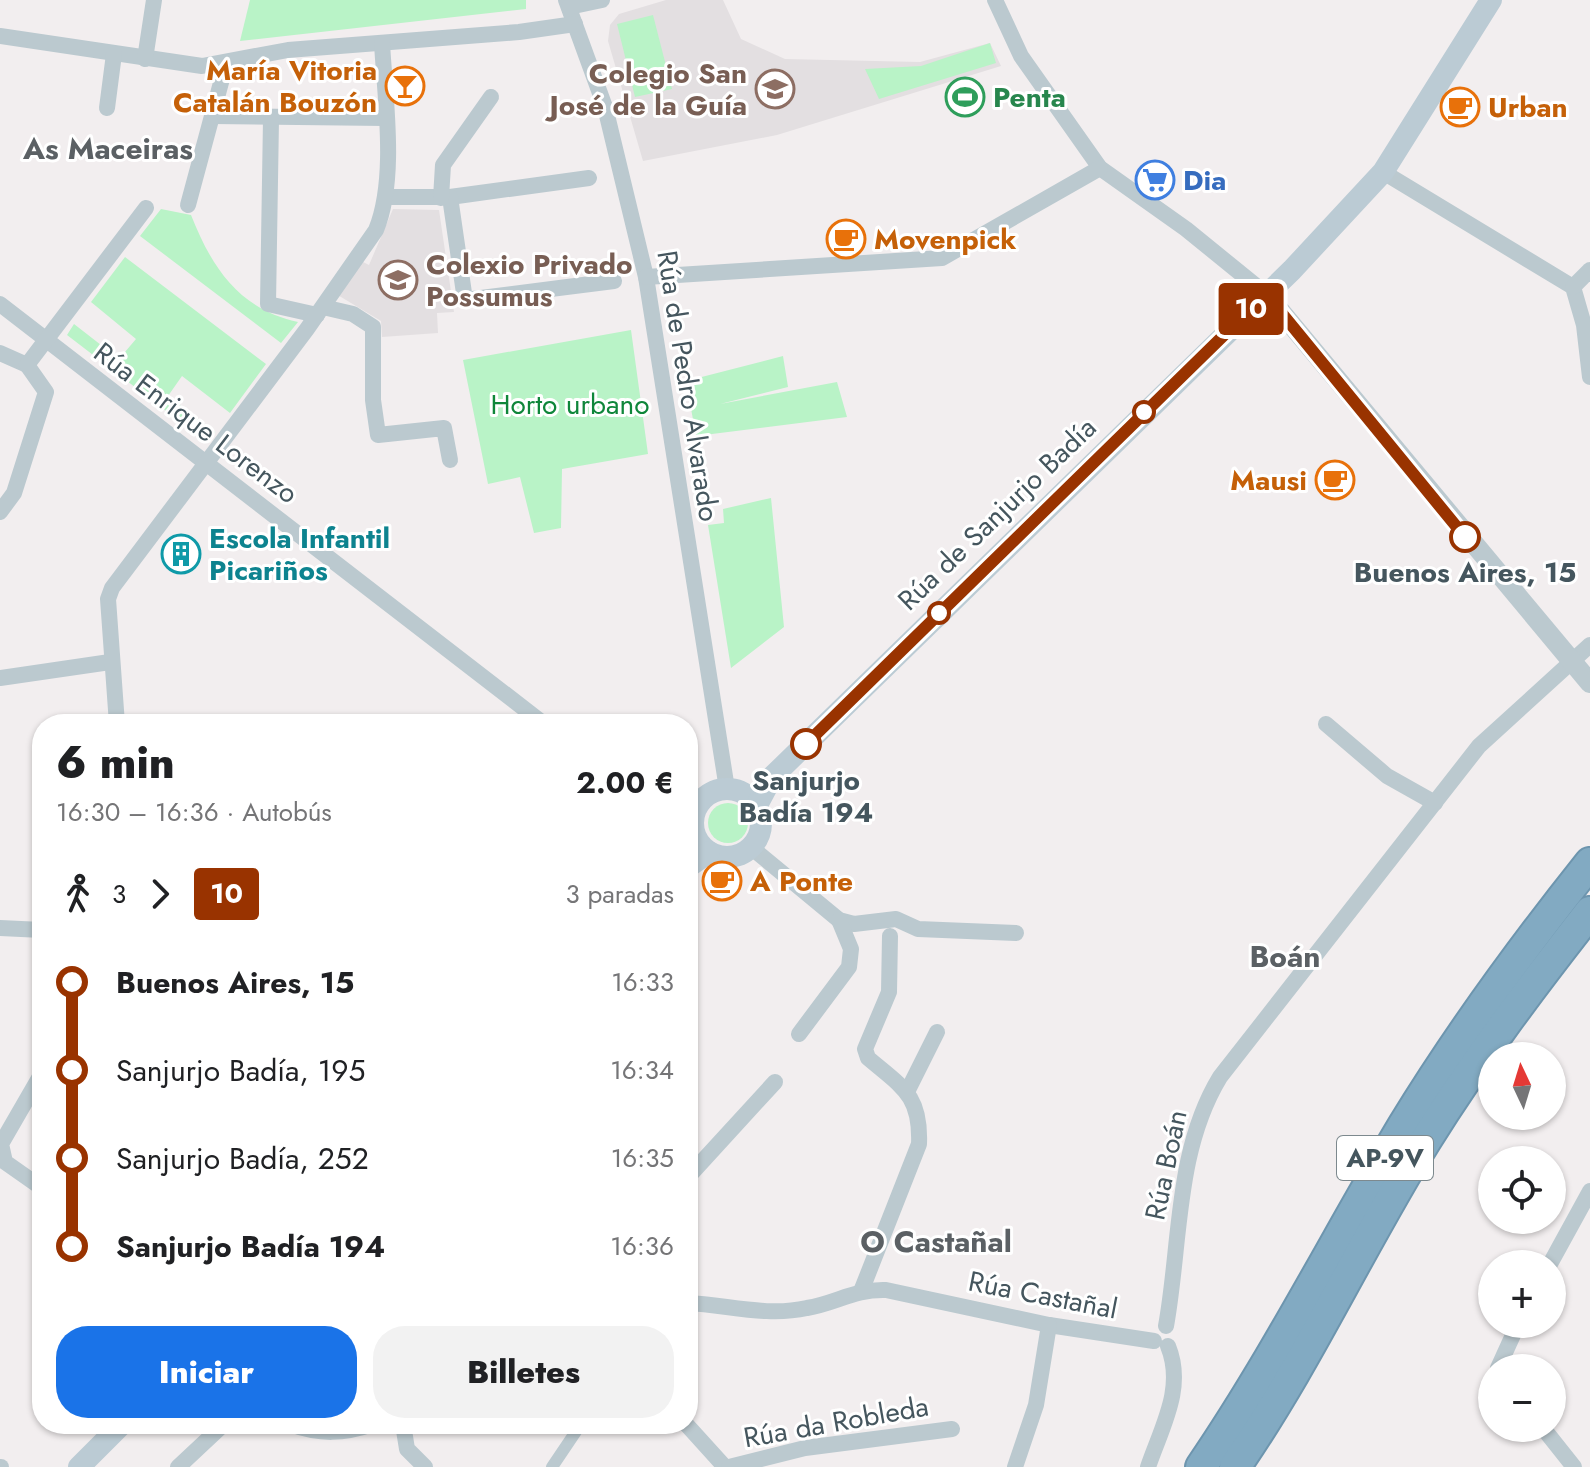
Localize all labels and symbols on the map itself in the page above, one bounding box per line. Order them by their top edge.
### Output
place label: María Vitoria Catalán Bouzón [173,50,377,123]
place label: Colegio San José de la Guía [545,53,747,126]
bar icon: María Vitoria Catalán Bouzón [384,65,426,107]
school or university icon: Colegio San José de la Guía [754,68,796,110]
sports icon: Penta [944,76,986,118]
place label: Penta [993,77,1066,118]
cafe icon: Urban [1439,86,1481,128]
place label: Urban [1488,87,1568,128]
district label: As Maceiras [22,127,193,170]
supermarket icon: Dia [1134,159,1176,201]
place label: Dia [1183,160,1226,201]
cafe icon: Movenpick [825,218,867,260]
place label: Movenpick [874,219,1017,260]
place label: Colexio Privado Possumus [426,244,633,317]
street label: Rúa de Pedro Alvarado [646,248,730,524]
school or university icon: Colexio Privado Possumus [377,259,419,301]
line badge: 10 [1215,283,1287,335]
street label: Rúa Enrique Lorenzo [85,332,307,514]
park label: Horto urbano [490,384,650,425]
unlabelled marker [1133,401,1155,423]
street label: Rúa de Sanjurjo Badía [888,408,1106,620]
cafe icon: Mausi [1314,459,1356,501]
place label: Mausi [1230,460,1307,501]
place label: Escola Infantil Picariños [209,518,390,591]
marker: Buenos Aires, 15 [1450,522,1480,552]
building icon: Escola Infantil Picariños [160,533,202,575]
place label: Buenos Aires, 15 [1354,552,1576,593]
unlabelled marker [928,602,950,624]
marker: Sanjurjo Badía 194 [791,729,821,759]
place label: Sanjurjo Badía 194 [739,760,873,833]
cafe icon: A Ponte [701,860,743,902]
place label: A Ponte [749,861,853,902]
district label: Boán [1249,935,1321,978]
north arrow [1478,1042,1566,1130]
street label: Rúa Boán [1134,1106,1198,1224]
road number: AP-9V [1337,1136,1433,1180]
district label: O Castañal [860,1220,1012,1263]
street label: Rúa Castañal [965,1260,1121,1330]
street label: Rúa da Robleda [740,1386,932,1458]

